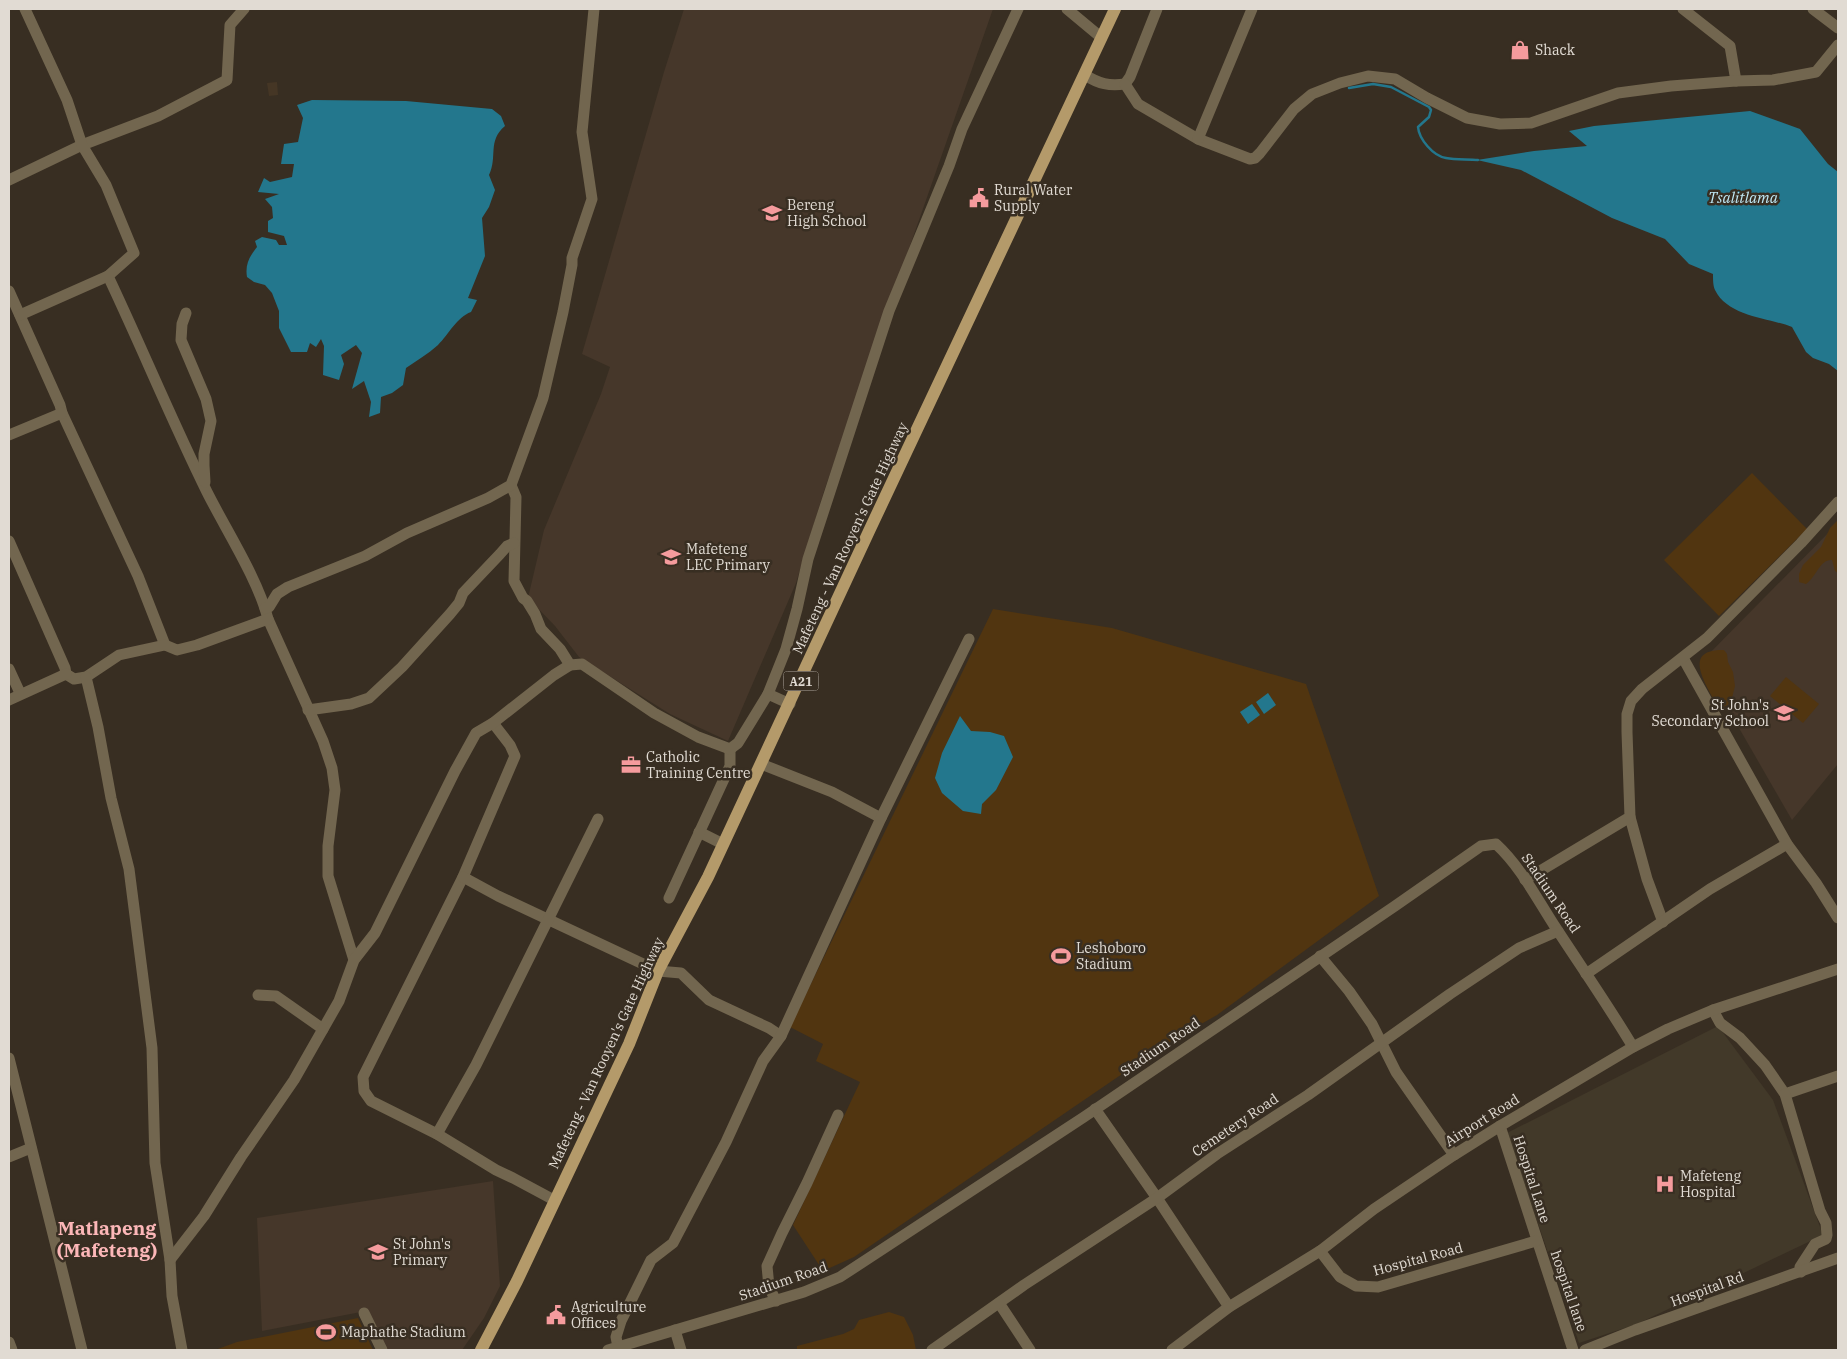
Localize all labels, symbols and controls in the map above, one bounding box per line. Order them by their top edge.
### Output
shop icon: Shack [1509,39,1531,61]
place label: Shack [1535,41,1576,59]
place label: Rural Water Supply [994,181,1073,215]
public building icon: Rural Water Supply [968,187,990,209]
water label: Tsalitlama [1708,188,1779,207]
place label: Bereng High School [787,196,866,230]
school or university icon: Bereng High School [761,202,783,224]
street label: Mafeteng - Van Rooyen's Gate Highway [788,419,912,657]
place label: Mafeteng LEC Primary [686,540,770,574]
school or university icon: Mafeteng LEC Primary [660,546,682,568]
road number: A21 [784,671,818,690]
place label: St John's Secondary School [1652,696,1769,730]
school or university icon: St John's Secondary School [1773,702,1795,724]
place label: Catholic Training Centre [646,748,750,782]
office icon: Catholic Training Centre [620,754,642,776]
street label: Stadium Road [1518,850,1585,937]
street label: Mafeteng - Van Rooyen's Gate Highway [544,934,668,1172]
place label: Leshoboro Stadium [1076,939,1146,973]
sports icon: Leshoboro Stadium [1050,945,1072,967]
street label: Stadium Road [1117,1013,1204,1080]
street label: Cemetery Road [1188,1089,1282,1161]
street label: Airport Road [1441,1090,1523,1150]
street label: Hospital Lane [1509,1133,1555,1225]
place label: Mafeteng Hospital [1680,1167,1741,1201]
hospital icon: Mafeteng Hospital [1654,1173,1676,1195]
district label: Matlapeng (Mafeteng) [57,1216,158,1262]
place label: St John's Primary [393,1235,451,1269]
street label: Hospital Road [1371,1238,1465,1280]
school or university icon: St John's Primary [367,1241,389,1263]
street label: hospital lane [1547,1248,1591,1334]
street label: Stadium Road [736,1257,830,1305]
street label: Hospital Rd [1668,1267,1746,1311]
place label: Agriculture Offices [571,1298,646,1332]
public building icon: Agriculture Offices [545,1304,567,1326]
sports icon: Maphathe Stadium [315,1321,337,1343]
place label: Maphathe Stadium [341,1323,466,1341]

